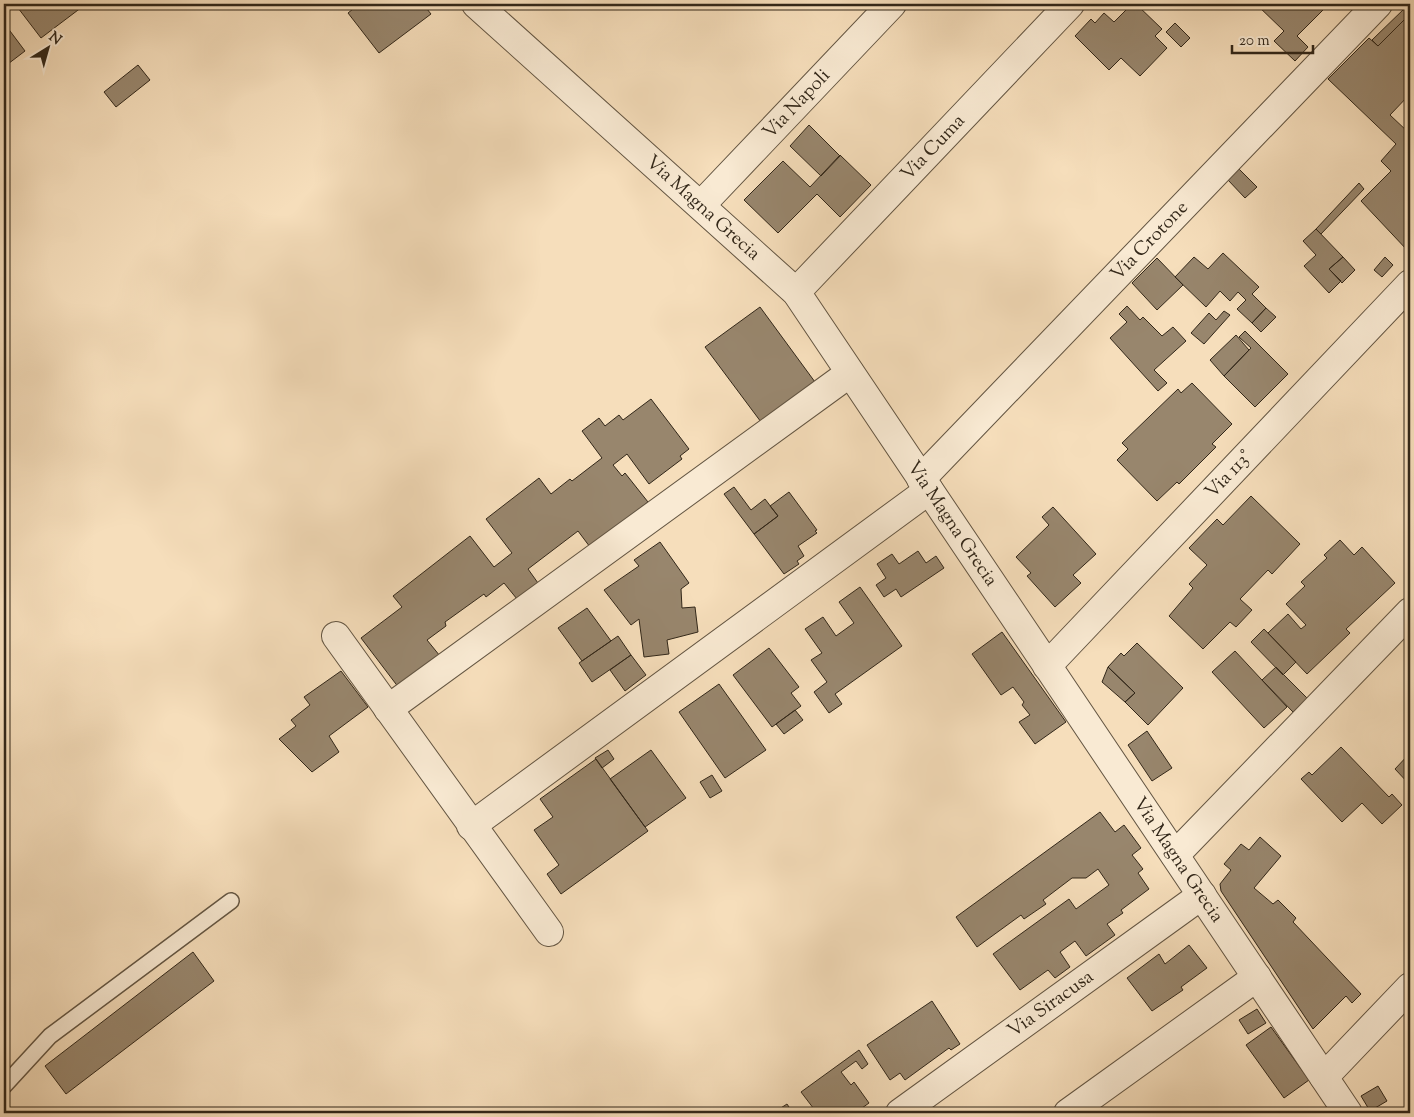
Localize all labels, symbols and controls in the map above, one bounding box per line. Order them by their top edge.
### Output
north arrow [22,22,72,72]
scale bar [1232,22,1313,54]
text: N [44,28,65,51]
text: 20 m [1239,31,1270,52]
street label: Via Napoli [757,63,837,145]
street label: Via Cuma [895,108,972,187]
street label: Via Magna Grecia [639,149,766,267]
street label: Via Crotone [1105,195,1195,287]
street label: Via 113° [1199,444,1259,505]
street label: Via Magna Grecia [900,456,1004,592]
street label: Via Magna Grecia [1126,792,1230,928]
street label: Via Siracusa [1002,964,1100,1044]

